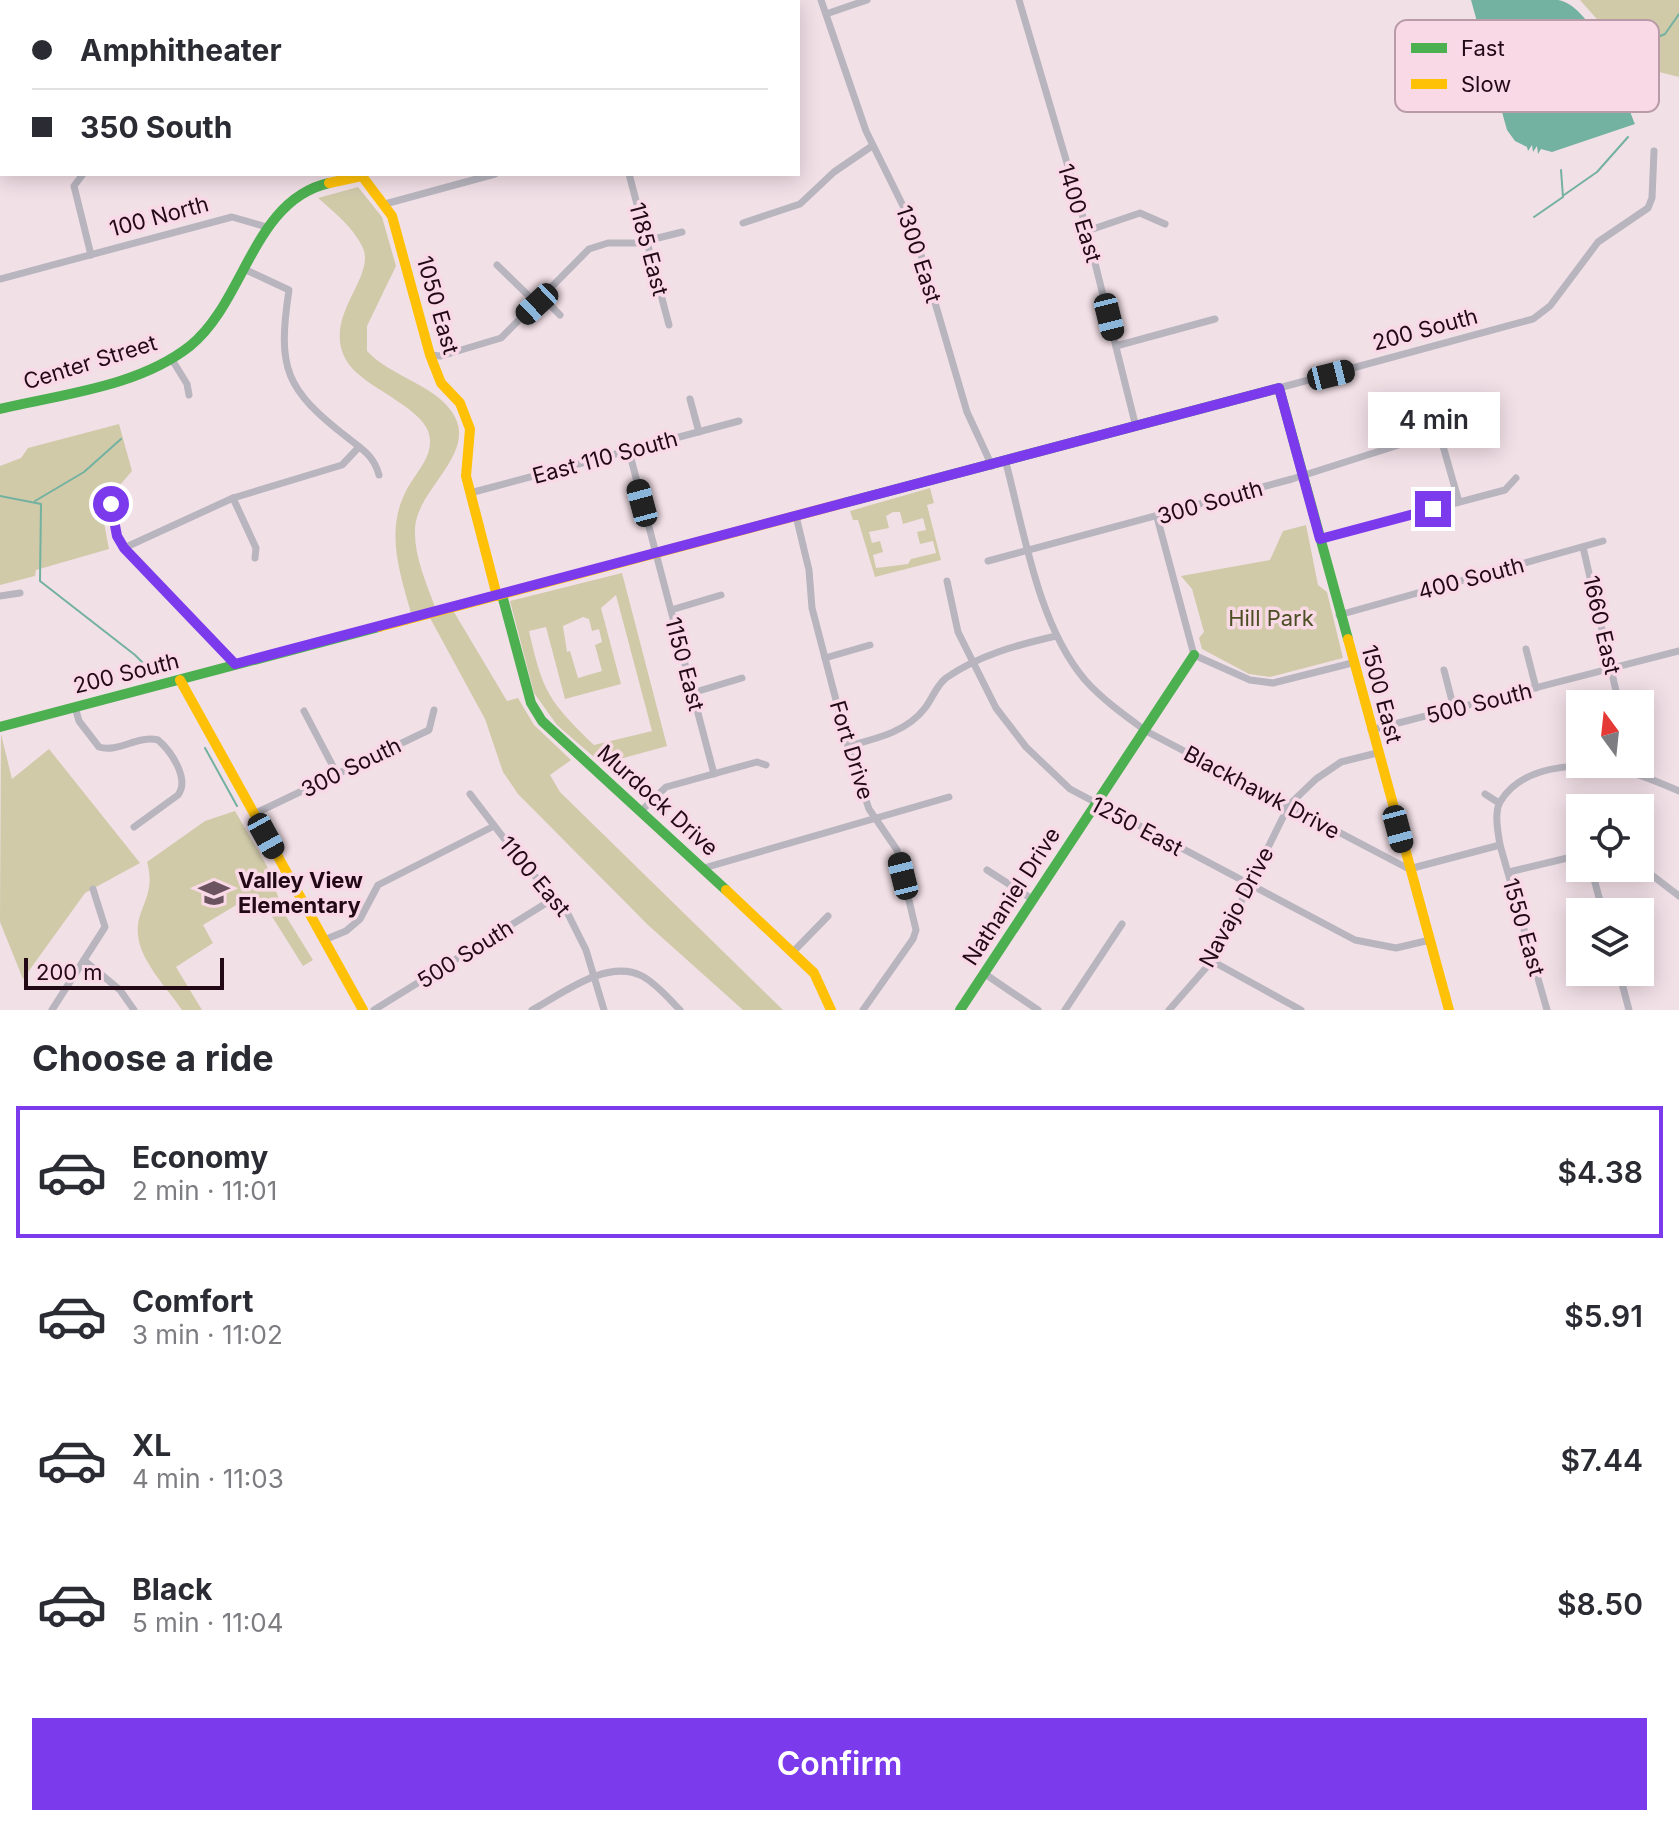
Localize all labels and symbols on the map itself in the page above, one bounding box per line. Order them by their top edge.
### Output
legend [1395,20,1659,112]
text: Fast [1461,35,1505,61]
text: Slow [1461,71,1511,97]
street label: 1400 East [1053,161,1107,265]
street label: 100 North [107,190,211,242]
street label: 1185 East [624,200,674,298]
street label: 1300 East [891,202,947,306]
street label: 1050 East [412,253,464,357]
car [511,279,563,329]
car [1092,291,1126,343]
street label: 200 South [1370,302,1480,356]
street label: Center Street [20,329,160,395]
car [1305,358,1357,392]
callout: 4 min [1367,393,1499,449]
street label: East 110 South [530,425,680,489]
street label: 300 South [1154,475,1266,529]
car [624,477,660,529]
route start [93,486,129,522]
route end [1415,491,1451,527]
street label: 400 South [1415,551,1527,605]
street label: 1660 East [1578,573,1626,677]
park label: Hill Park [1228,605,1314,631]
street label: 1150 East [660,614,710,714]
street label: 1500 East [1356,642,1408,746]
street label: 200 South [71,647,181,699]
street label: 500 South [1424,677,1534,729]
north arrow [1566,690,1654,778]
street label: Fort Drive [825,697,879,803]
street label: 300 South [297,732,405,802]
street label: Murdock Drive [592,739,724,861]
street label: Blackhawk Drive [1180,740,1344,844]
street label: 1250 East [1087,791,1187,861]
car [1380,803,1416,855]
car [244,809,288,863]
street label: Nathaniel Drive [957,822,1065,970]
street label: 1100 East [494,831,576,921]
street label: Navajo Drive [1193,842,1279,972]
car [886,850,920,902]
place label: Valley View Elementary [238,867,363,918]
street label: 1550 East [1498,875,1550,979]
school or university icon: Valley View Elementary [197,876,231,910]
street label: 500 South [412,914,518,994]
scale bar [24,954,224,990]

